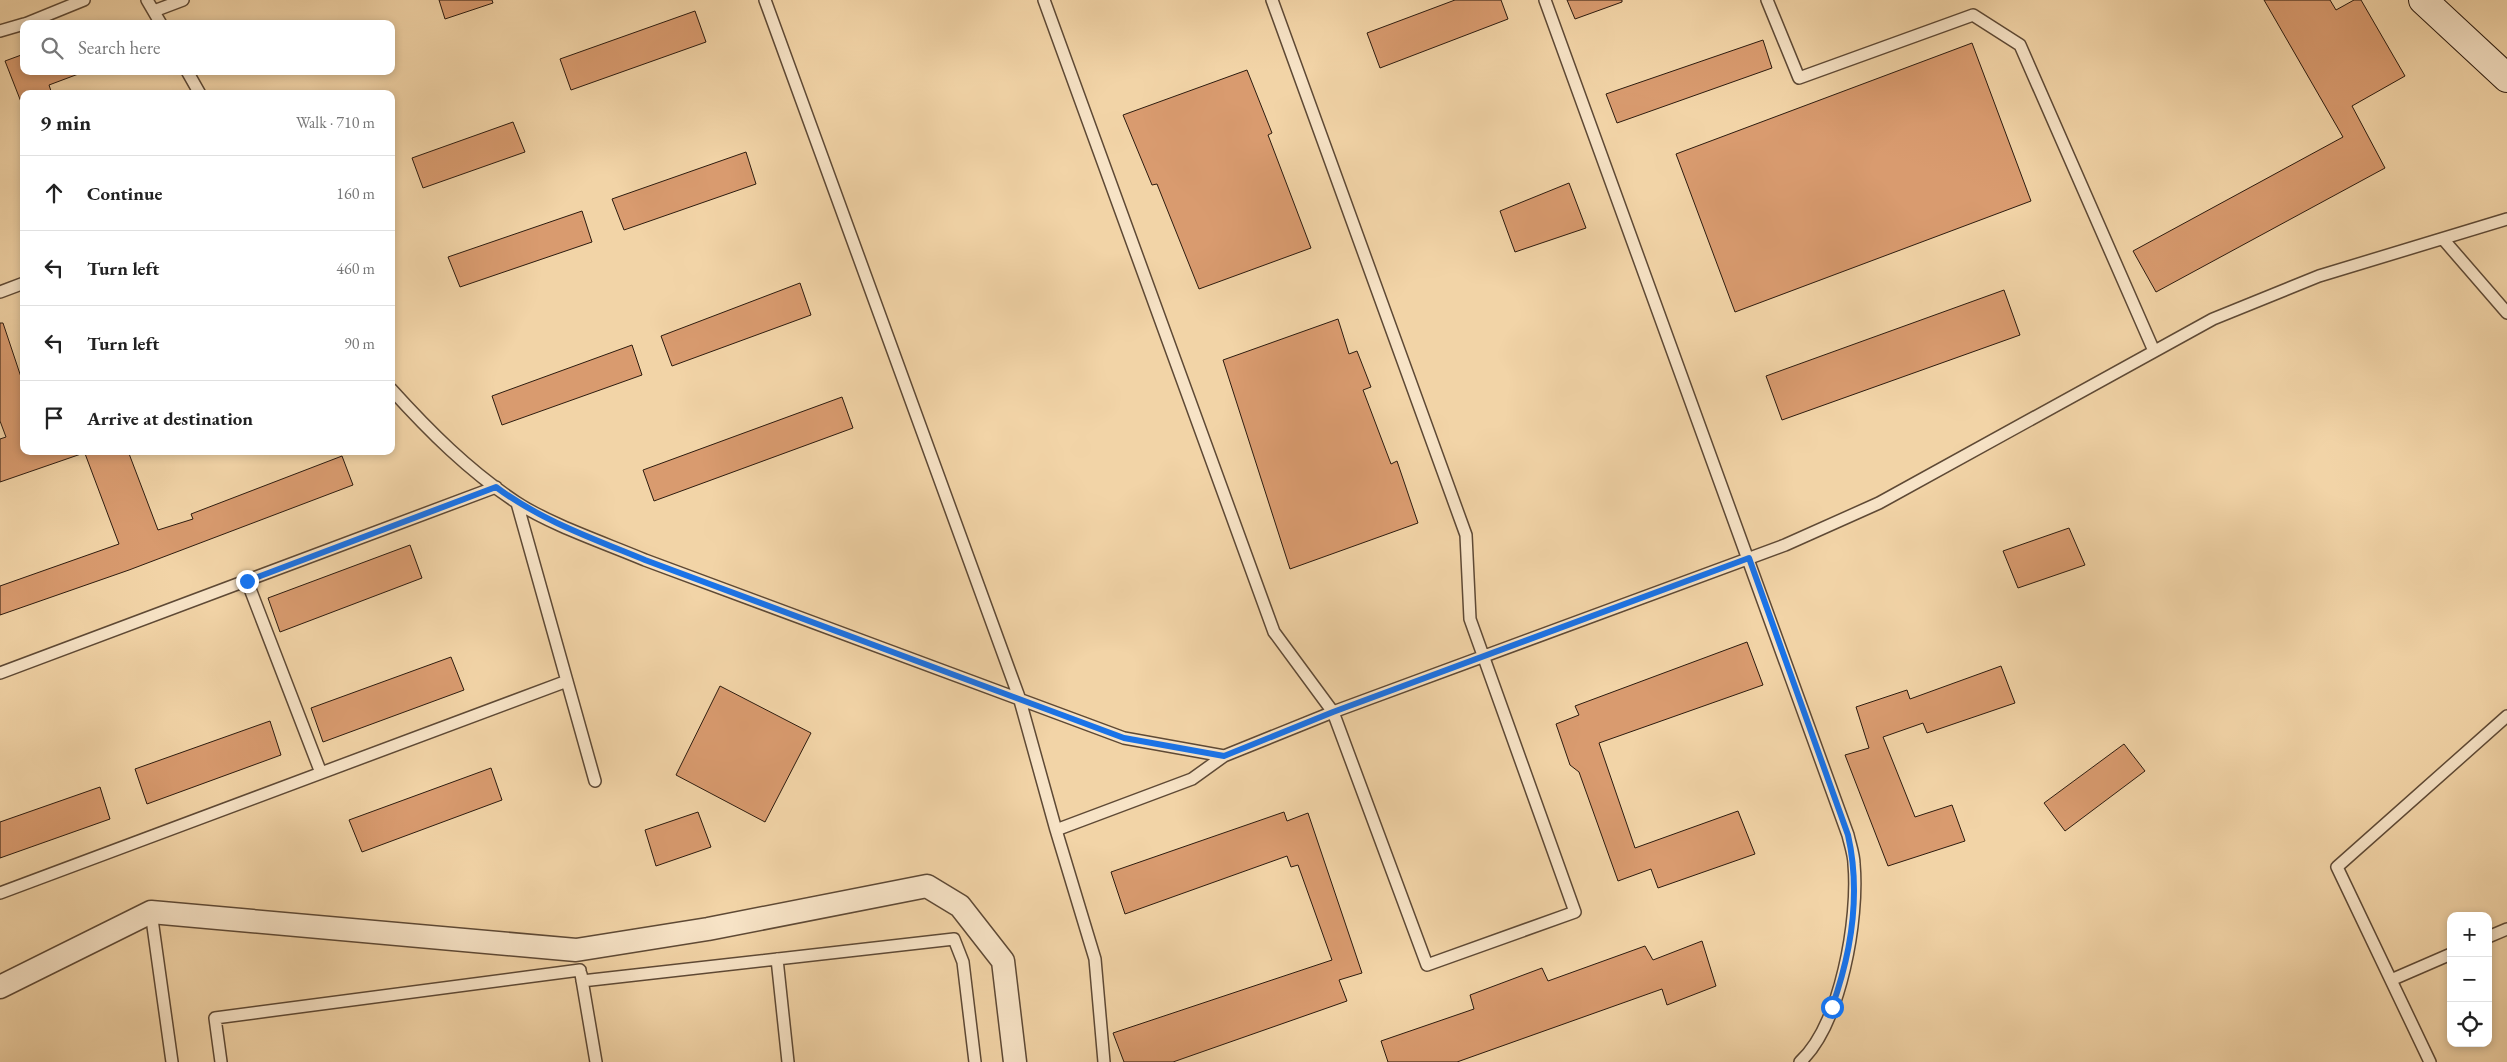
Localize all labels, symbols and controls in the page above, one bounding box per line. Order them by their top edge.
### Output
search box [20,20,395,75]
icon: search [38,34,66,62]
text: Search here [78,35,160,60]
text: 9 min [40,109,91,136]
text: Walk · 710 m [296,112,375,133]
icon: ahead [40,179,68,207]
text: Continue [87,181,162,206]
text: 160 m [336,183,375,204]
icon: left [40,254,68,282]
text: Turn left [87,256,159,281]
text: 460 m [336,258,375,279]
icon: left [40,329,68,357]
text: Turn left [87,331,159,356]
text: 90 m [344,333,375,354]
icon: arrive [40,404,68,432]
text: Arrive at destination [87,406,253,431]
route end [236,570,259,593]
map controls [2447,912,2492,1047]
button: + [2447,912,2492,957]
button: − [2447,957,2492,1002]
route start [1821,996,1844,1019]
button: locate [2447,1002,2492,1047]

